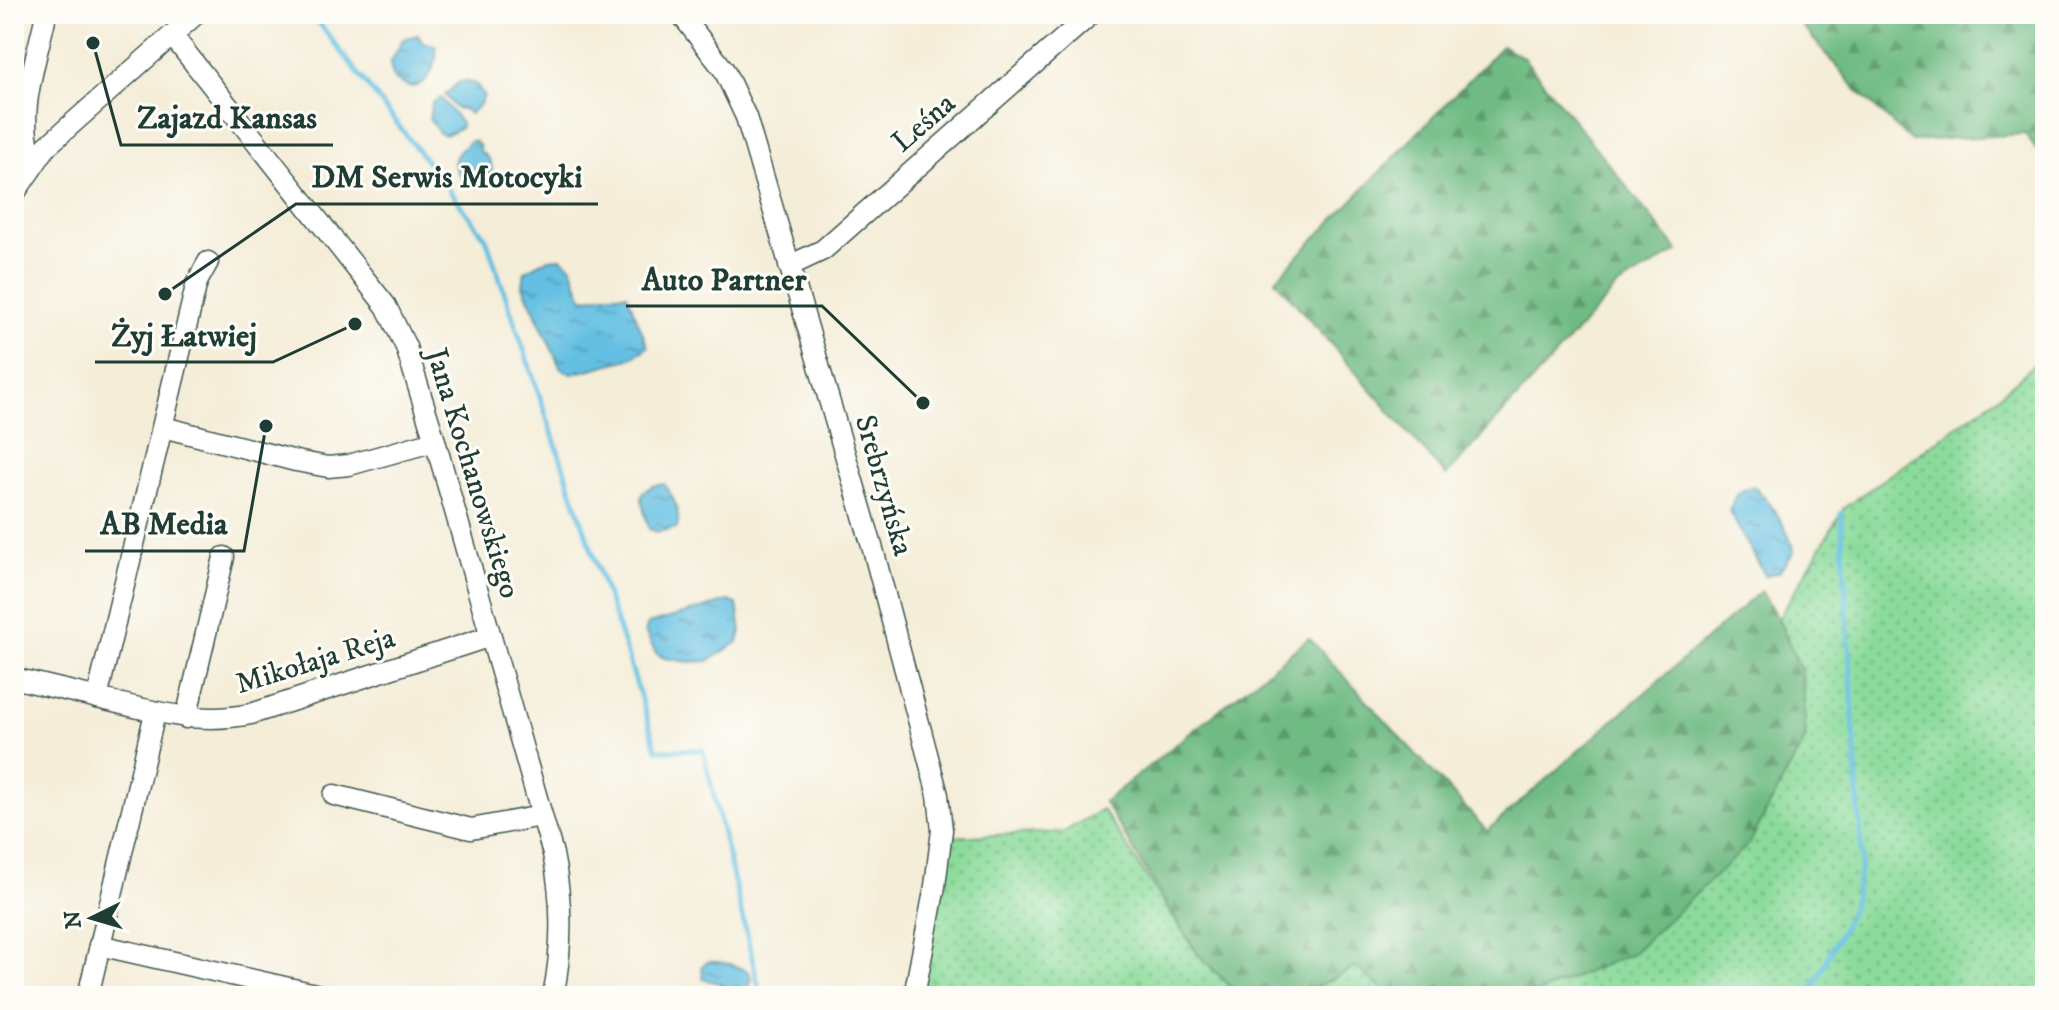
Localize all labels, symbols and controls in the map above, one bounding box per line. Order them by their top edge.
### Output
street label: Leśna [884,85,964,161]
callout: Zajazd Kansas [121,89,333,145]
text: Zajazd Kansas [137,99,317,139]
callout: DM Serwis Motocyki [296,148,598,204]
text: DM Serwis Motocyki [312,158,582,198]
callout: Auto Partner [626,250,822,306]
text: Auto Partner [641,261,807,301]
callout: Żyj Łatwiej [95,306,273,362]
text: Żyj Łatwiej [111,317,257,357]
street label: Jana Kochanowskiego [416,341,528,603]
street label: Srebrzyńska [846,411,921,560]
callout: AB Media [85,495,244,551]
text: AB Media [99,505,228,545]
street label: Mikołaja Reja [231,620,400,703]
north arrow [52,878,132,958]
text: N [59,909,88,930]

